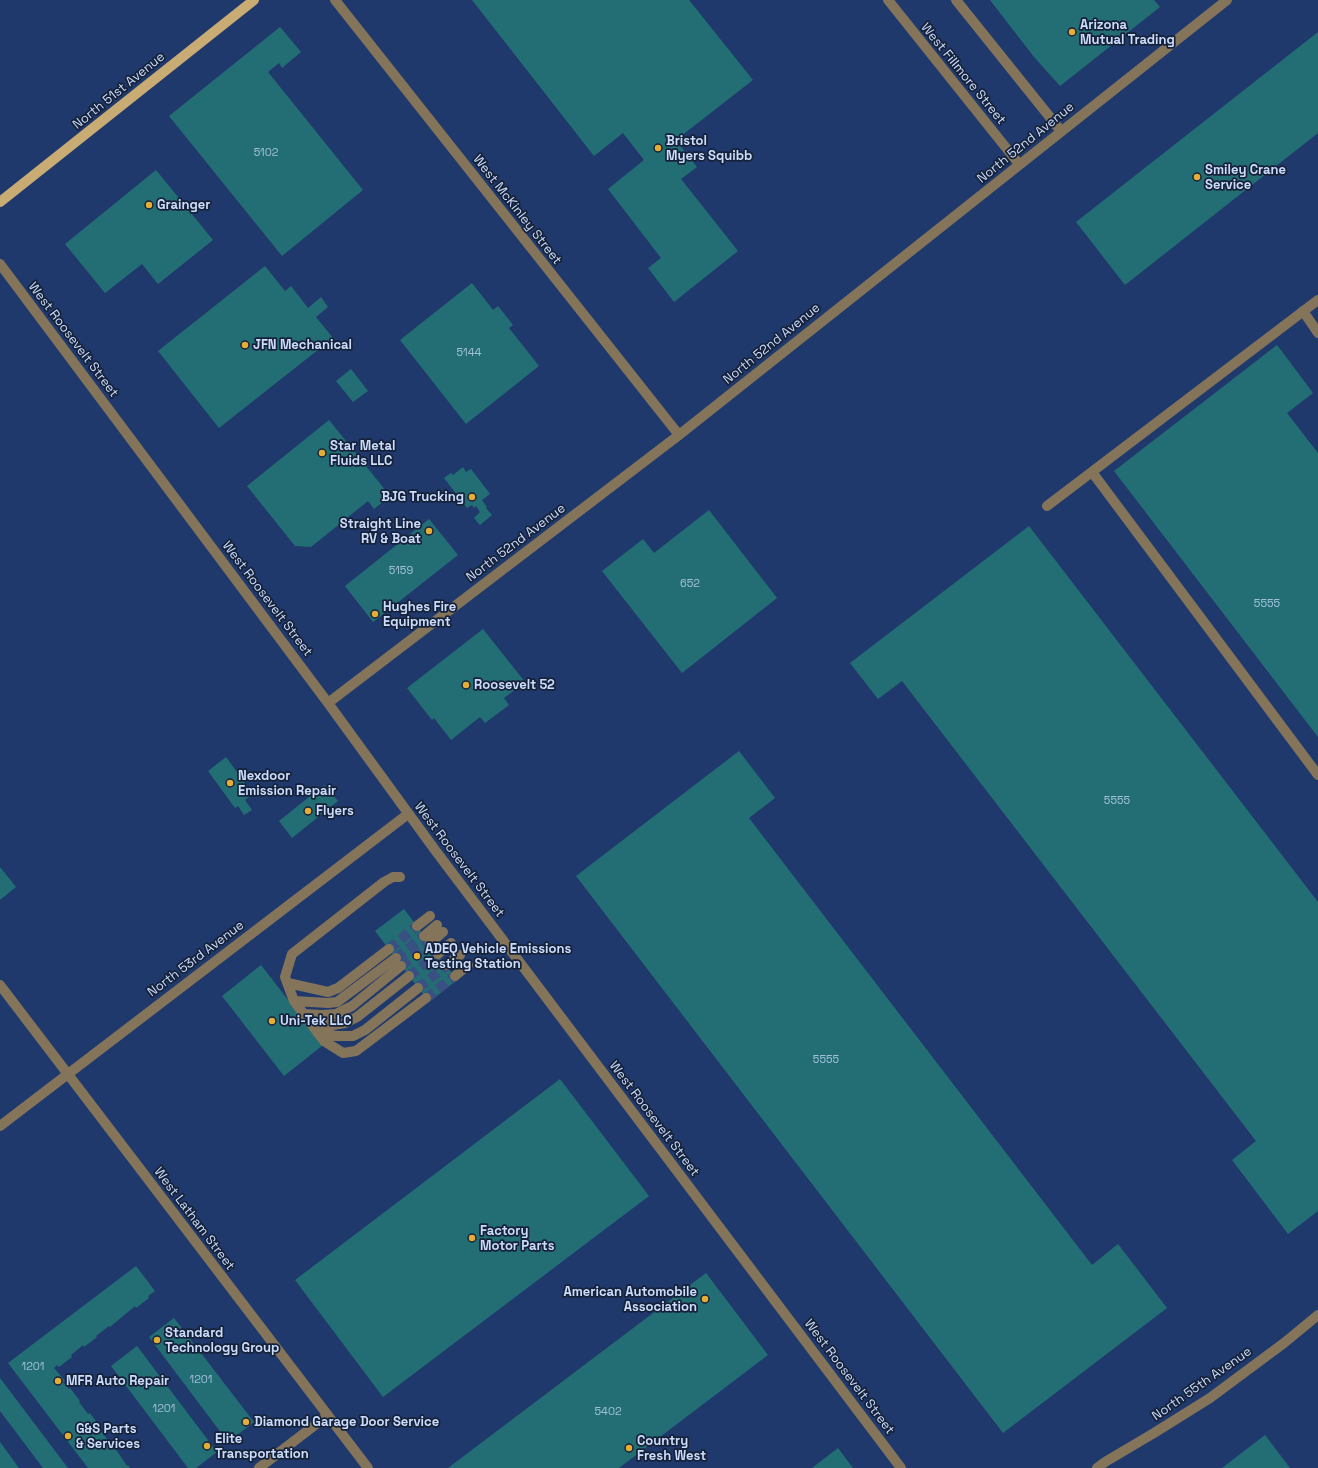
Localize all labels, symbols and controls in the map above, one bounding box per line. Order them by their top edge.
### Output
place label: Arizona Mutual Trading [1080,17,1175,48]
street label: West Fillmore Street [917,20,1009,128]
marker: Arizona Mutual Trading [1067,27,1077,37]
street label: North 51st Avenue [70,49,168,133]
street label: North 52nd Avenue [974,99,1078,187]
place label: Bristol Myers Squibb [666,133,752,164]
marker: Bristol Myers Squibb [653,143,663,153]
house number: 5102 [254,146,278,160]
street label: West McKinley Street [469,152,565,268]
place label: Smiley Crane Service [1205,162,1286,193]
marker: Smiley Crane Service [1192,172,1202,182]
place label: Grainger [157,197,211,213]
marker: Grainger [144,200,154,210]
street label: West Roosevelt Street [25,279,121,401]
street label: North 52nd Avenue [720,300,824,388]
place label: JFN Mechanical [253,337,352,353]
marker: JFN Mechanical [240,340,250,350]
house number: 5144 [457,346,481,360]
place label: Star Metal Fluids LLC [330,438,395,469]
marker: Star Metal Fluids LLC [317,448,327,458]
place label: BJG Trucking [381,489,464,505]
marker: BJG Trucking [467,492,477,502]
street label: North 52nd Avenue [463,501,569,585]
place label: Straight Line RV & Boat [340,516,421,547]
marker: Straight Line RV & Boat [424,526,434,536]
street label: West Roosevelt Street [219,538,315,660]
house number: 5159 [389,564,413,578]
house number: 652 [680,577,700,591]
house number: 5555 [1254,597,1280,611]
place label: Hughes Fire Equipment [383,599,456,630]
marker: Hughes Fire Equipment [370,609,380,619]
place label: Roosevelt 52 [474,677,555,693]
marker: Roosevelt 52 [461,680,471,690]
place label: Nexdoor Emission Repair [238,768,336,799]
marker: Nexdoor Emission Repair [225,778,235,788]
house number: 5555 [1104,794,1130,808]
street label: West Roosevelt Street [411,799,507,921]
place label: Flyers [316,803,354,819]
marker: Flyers [303,806,313,816]
street label: North 53rd Avenue [145,918,247,1000]
place label: ADEQ Vehicle Emissions Testing Station [425,941,571,972]
marker: ADEQ Vehicle Emissions Testing Station [412,951,422,961]
place label: Uni-Tek LLC [280,1013,352,1029]
marker: Uni-Tek LLC [267,1016,277,1026]
house number: 5555 [813,1053,839,1067]
street label: West Roosevelt Street [606,1058,702,1180]
street label: West Latham Street [150,1164,238,1274]
place label: Factory Motor Parts [480,1223,554,1254]
marker: Factory Motor Parts [467,1233,477,1243]
place label: American Automobile Association [563,1284,697,1315]
marker: American Automobile Association [700,1294,710,1304]
street label: West Roosevelt Street [801,1316,897,1438]
place label: Standard Technology Group [165,1325,279,1356]
marker: Standard Technology Group [152,1335,162,1345]
street label: North 55th Avenue [1149,1344,1255,1424]
house number: 1201 [22,1360,44,1374]
place label: MFR Auto Repair [66,1373,169,1389]
house number: 1201 [190,1373,212,1387]
marker: MFR Auto Repair [53,1376,63,1386]
house number: 1201 [153,1402,175,1416]
house number: 5402 [594,1405,622,1419]
place label: Diamond Garage Door Service [254,1414,439,1430]
marker: Diamond Garage Door Service [241,1417,251,1427]
place label: G&S Parts & Services [76,1421,140,1452]
marker: G&S Parts & Services [63,1431,73,1441]
place label: Elite Transportation [215,1431,309,1462]
place label: Country Fresh West [637,1433,706,1464]
marker: Elite Transportation [202,1441,212,1451]
marker: Country Fresh West [624,1443,634,1453]

